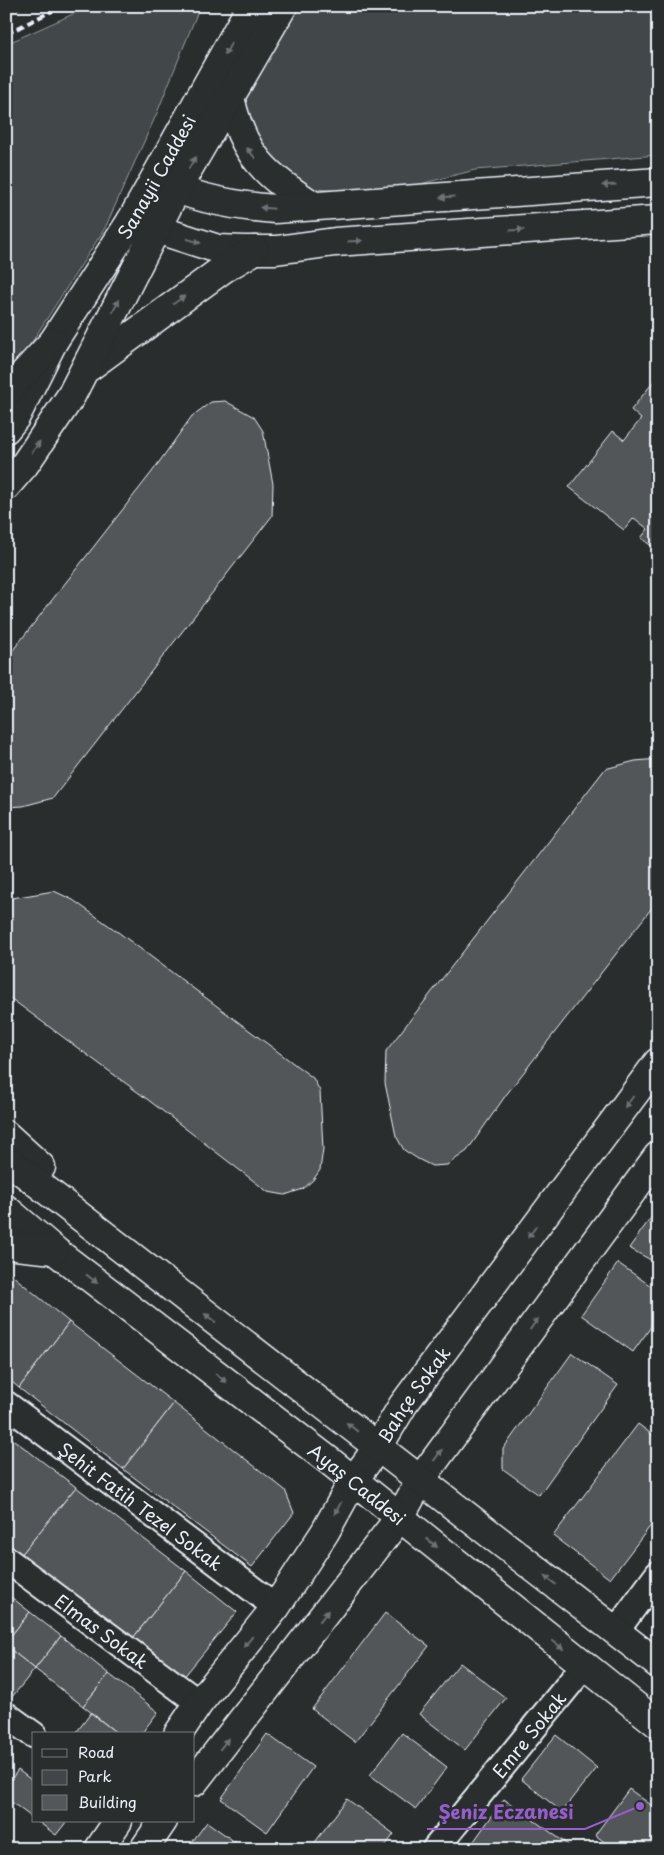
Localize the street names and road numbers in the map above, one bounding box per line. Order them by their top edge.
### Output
street label: Sanayii Caddesi [110,109,201,244]
street label: Bahçe Sokak [370,1340,456,1448]
street label: Şehit Fatih Tezel Sokak [53,1435,229,1576]
street label: Ayaş Caddesi [303,1436,412,1531]
street label: Elmas Sokak [50,1587,155,1675]
street label: Emre Sokak [485,1685,572,1783]

